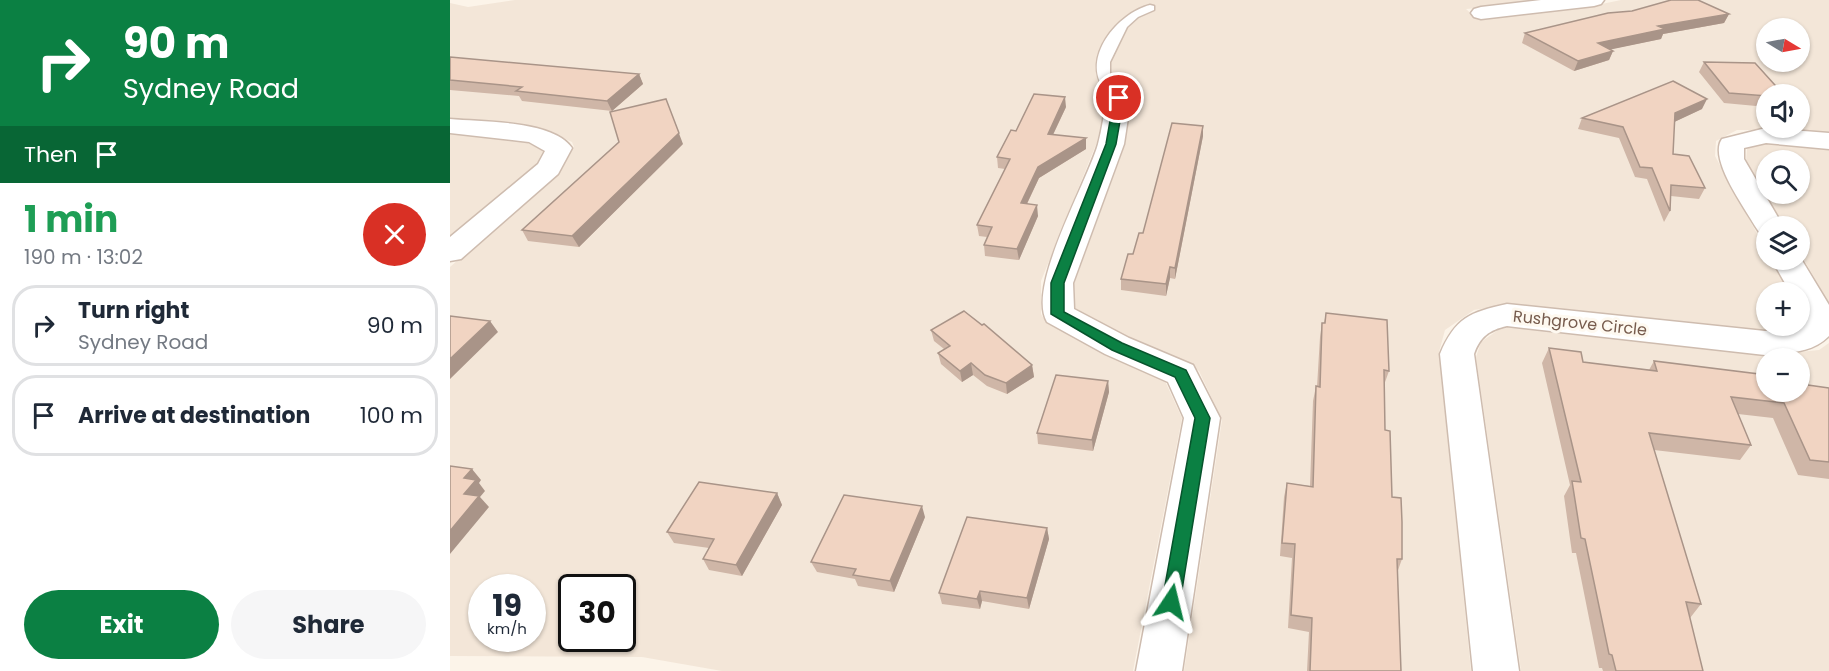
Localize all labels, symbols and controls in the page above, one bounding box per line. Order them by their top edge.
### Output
text: 90 m [123,14,230,73]
north arrow [1756,18,1810,72]
map controls [1756,18,1810,402]
icon: right [24,24,102,102]
text: Sydney Road [123,70,299,107]
pin [1093,72,1144,123]
icon: arrive [1102,81,1135,114]
button: sound [1756,84,1810,138]
icon: arrive [90,138,123,171]
text: Then [24,139,78,170]
button: search [1756,150,1810,204]
text: 1 min [24,194,118,245]
button: close [363,203,426,266]
button: layers [1756,216,1810,270]
text: 190 m · 13:02 [24,243,143,271]
button: + [1756,282,1810,336]
text: Turn right [78,295,189,326]
street label: Rushgrove Circle [1512,305,1648,341]
icon: right [27,309,60,342]
text: 90 m [367,310,423,341]
text: Sydney Road [78,328,208,356]
button: − [1756,348,1810,402]
icon: arrive [27,399,60,432]
text: Arrive at destination [78,400,310,431]
text: 100 m [360,400,423,431]
position arrow [1139,570,1203,634]
speed limit sign: 30 [558,574,636,652]
text: 19 [492,584,522,627]
button: Exit [24,590,219,659]
button: Share [231,590,426,659]
text: km/h [487,618,527,639]

